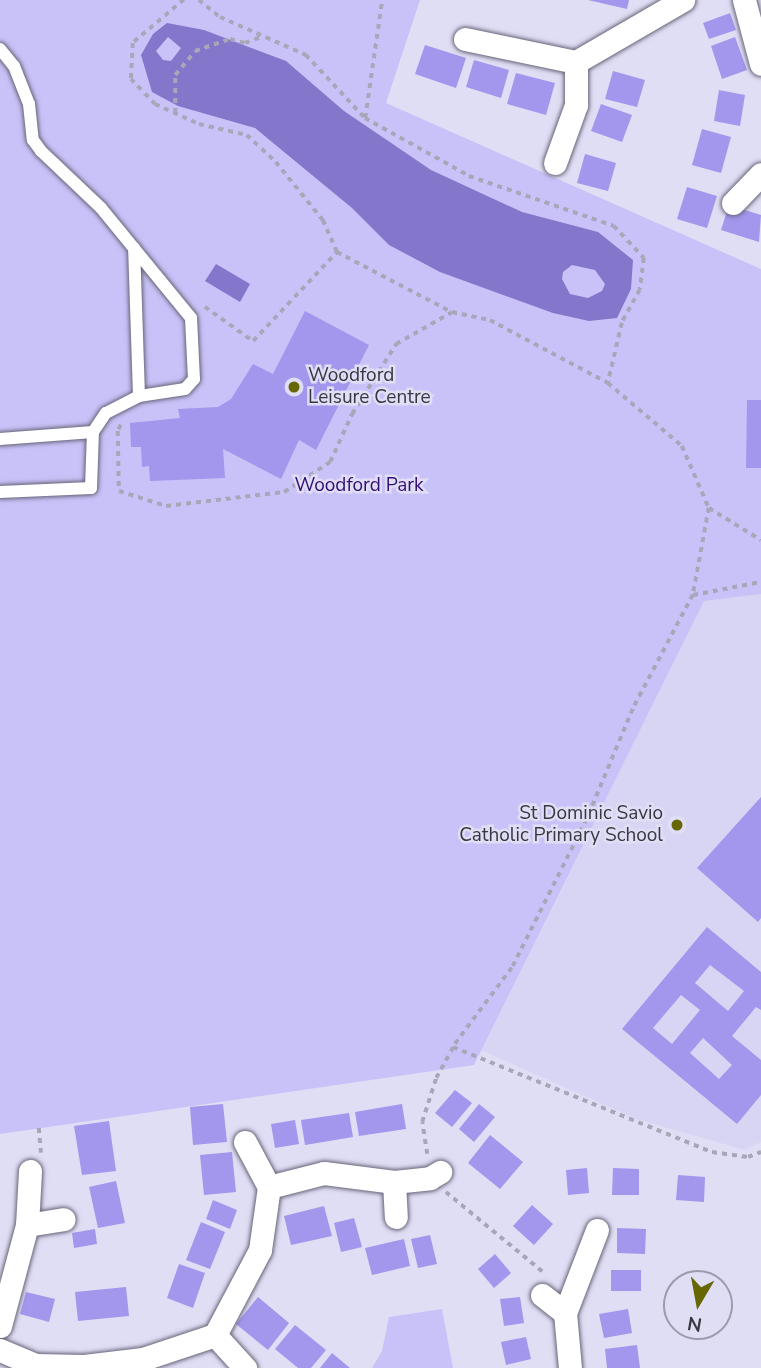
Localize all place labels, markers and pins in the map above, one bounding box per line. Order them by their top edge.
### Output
place label: Woodford Leisure Centre [308,365,431,409]
marker: Woodford Leisure Centre [286,379,302,395]
place label: St Dominic Savio Catholic Primary School [459,803,663,847]
marker: St Dominic Savio Catholic Primary School [669,817,685,833]

